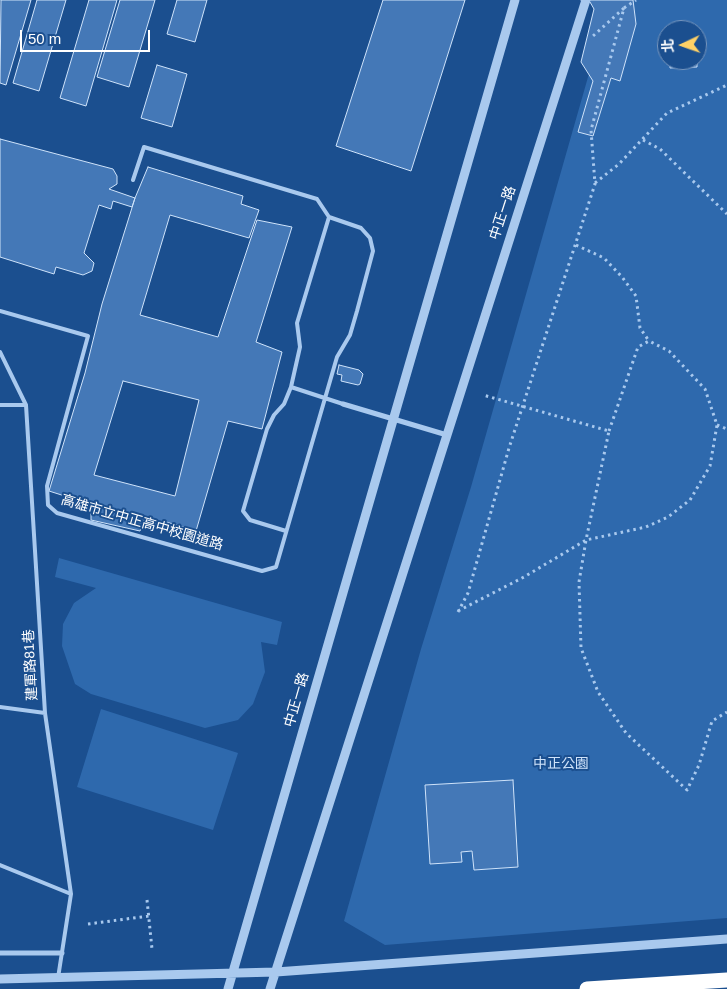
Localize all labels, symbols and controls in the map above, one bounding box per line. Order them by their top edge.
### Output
scale bar [22,20,152,52]
north arrow [657,20,707,70]
text: 50 m [28,30,61,47]
text: 北 [660,38,676,53]
street label: 中正一路 [486,184,520,242]
street label: 高雄市立中正高中校園道路 [59,492,225,554]
street label: 建軍路81巷 [21,629,41,701]
street label: 中正一路 [281,671,313,729]
park label: 中正公園 [533,756,589,772]

